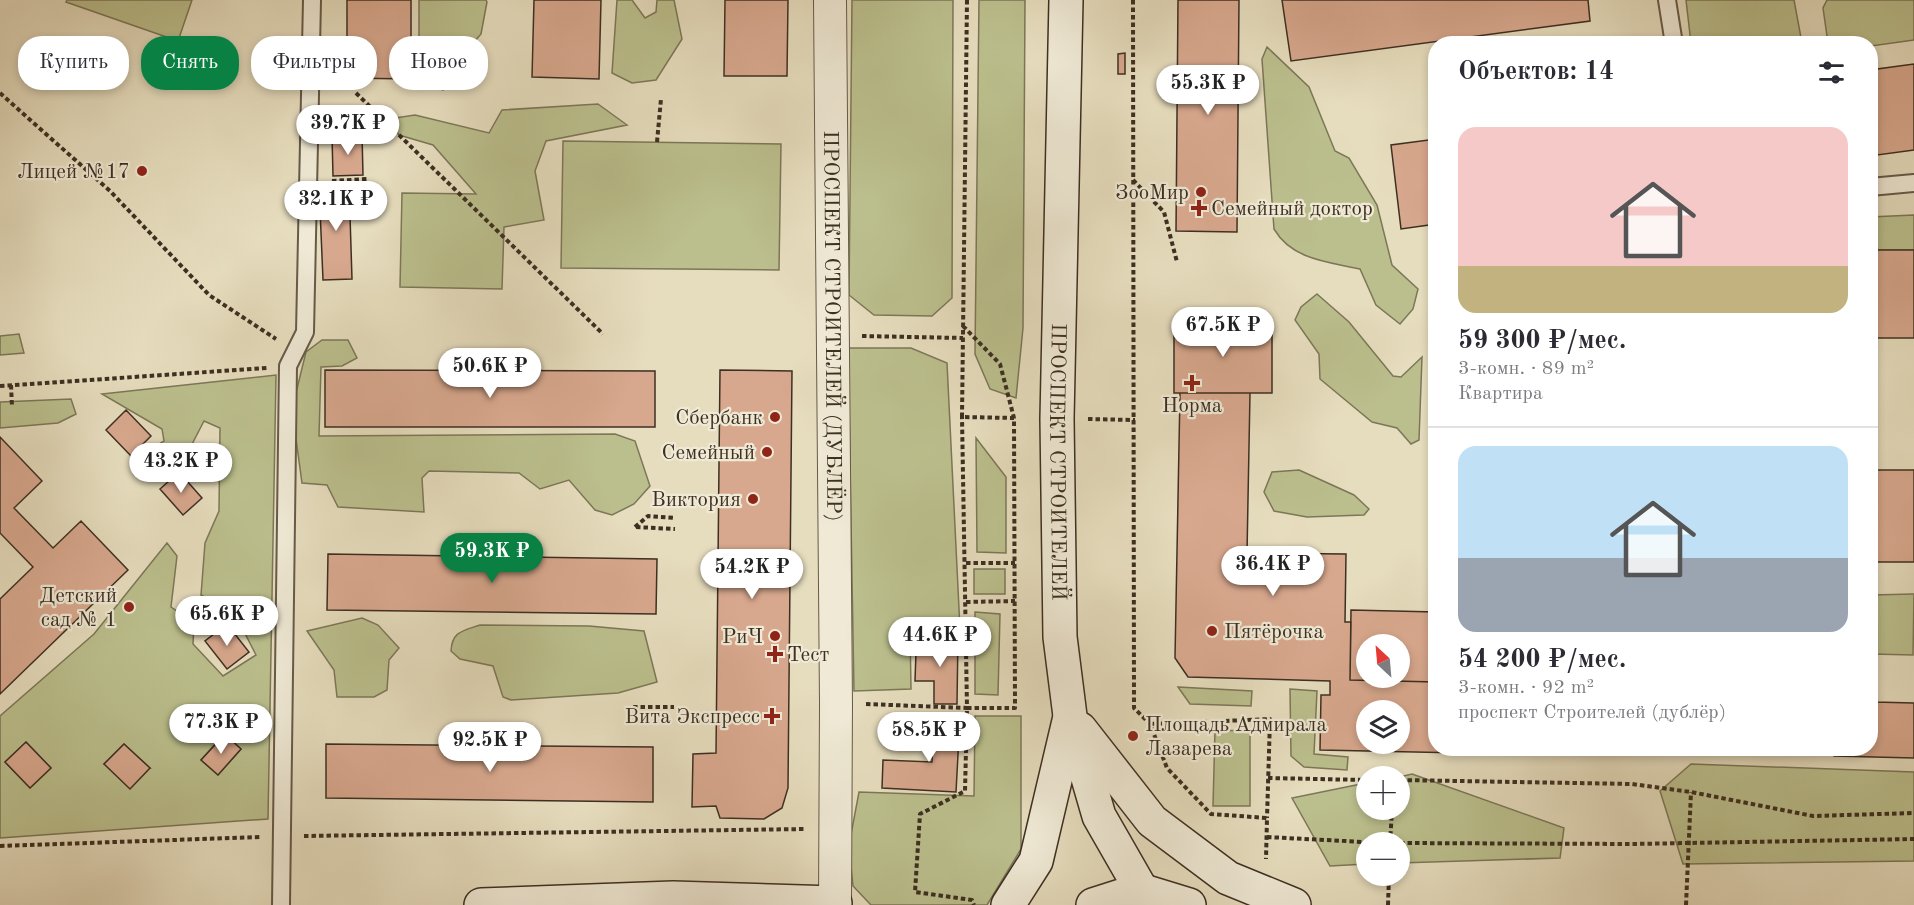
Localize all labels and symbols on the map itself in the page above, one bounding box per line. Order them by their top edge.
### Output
pin: 55.3K ₽ [1153,65,1263,116]
pin: 39.7K ₽ [293,105,403,156]
street label: ПРОСПЕКТ СТРОИТЕЛЕЙ (ДУБЛЁР) [819,130,847,522]
place label: Лицей №17 [17,162,130,183]
marker: Лицей №17 [135,164,149,178]
pin: 32.1K ₽ [281,181,391,232]
place label: ЗооМир [1115,183,1189,204]
marker: ЗооМир [1194,185,1208,199]
place label: Семейный доктор [1211,199,1373,220]
marker: Семейный доктор [1192,201,1206,215]
pin: 67.5K ₽ [1168,307,1278,358]
street label: ПРОСПЕКТ СТРОИТЕЛЕЙ [1045,323,1073,601]
pin: 50.6K ₽ [435,348,545,399]
marker: Норма [1185,376,1199,390]
place label: Норма [1162,396,1222,417]
place label: Сбербанк [675,408,763,429]
marker: Сбербанк [768,410,782,424]
pin: 43.2K ₽ [126,443,236,494]
place label: Семейный [662,443,755,464]
marker: Семейный [760,445,774,459]
place label: Виктория [651,490,741,511]
marker: Виктория [746,492,760,506]
pin: 59.3K ₽ [437,533,547,584]
pin: 36.4K ₽ [1218,546,1328,597]
pin: 54.2K ₽ [697,549,807,600]
place label: Детский сад № 1 [40,586,117,631]
pin: 65.6K ₽ [172,596,282,647]
marker: Детский сад № 1 [122,600,136,614]
pin: 44.6K ₽ [885,617,995,668]
place label: Пятёрочка [1224,622,1324,643]
marker: Пятёрочка [1205,624,1219,638]
place label: РиЧ [722,627,763,648]
marker: РиЧ [768,629,782,643]
north arrow [1356,634,1410,688]
place label: Тест [787,645,829,666]
marker: Тест [768,647,782,661]
pin: 77.3K ₽ [166,704,276,755]
place label: Вита Экспресс [625,707,760,728]
marker: Вита Экспресс [765,709,779,723]
pin: 58.5K ₽ [874,712,984,763]
place label: Площадь Адмирала Лазарева [1145,715,1327,760]
pin: 92.5K ₽ [435,722,545,773]
marker: Площадь Адмирала Лазарева [1126,729,1140,743]

